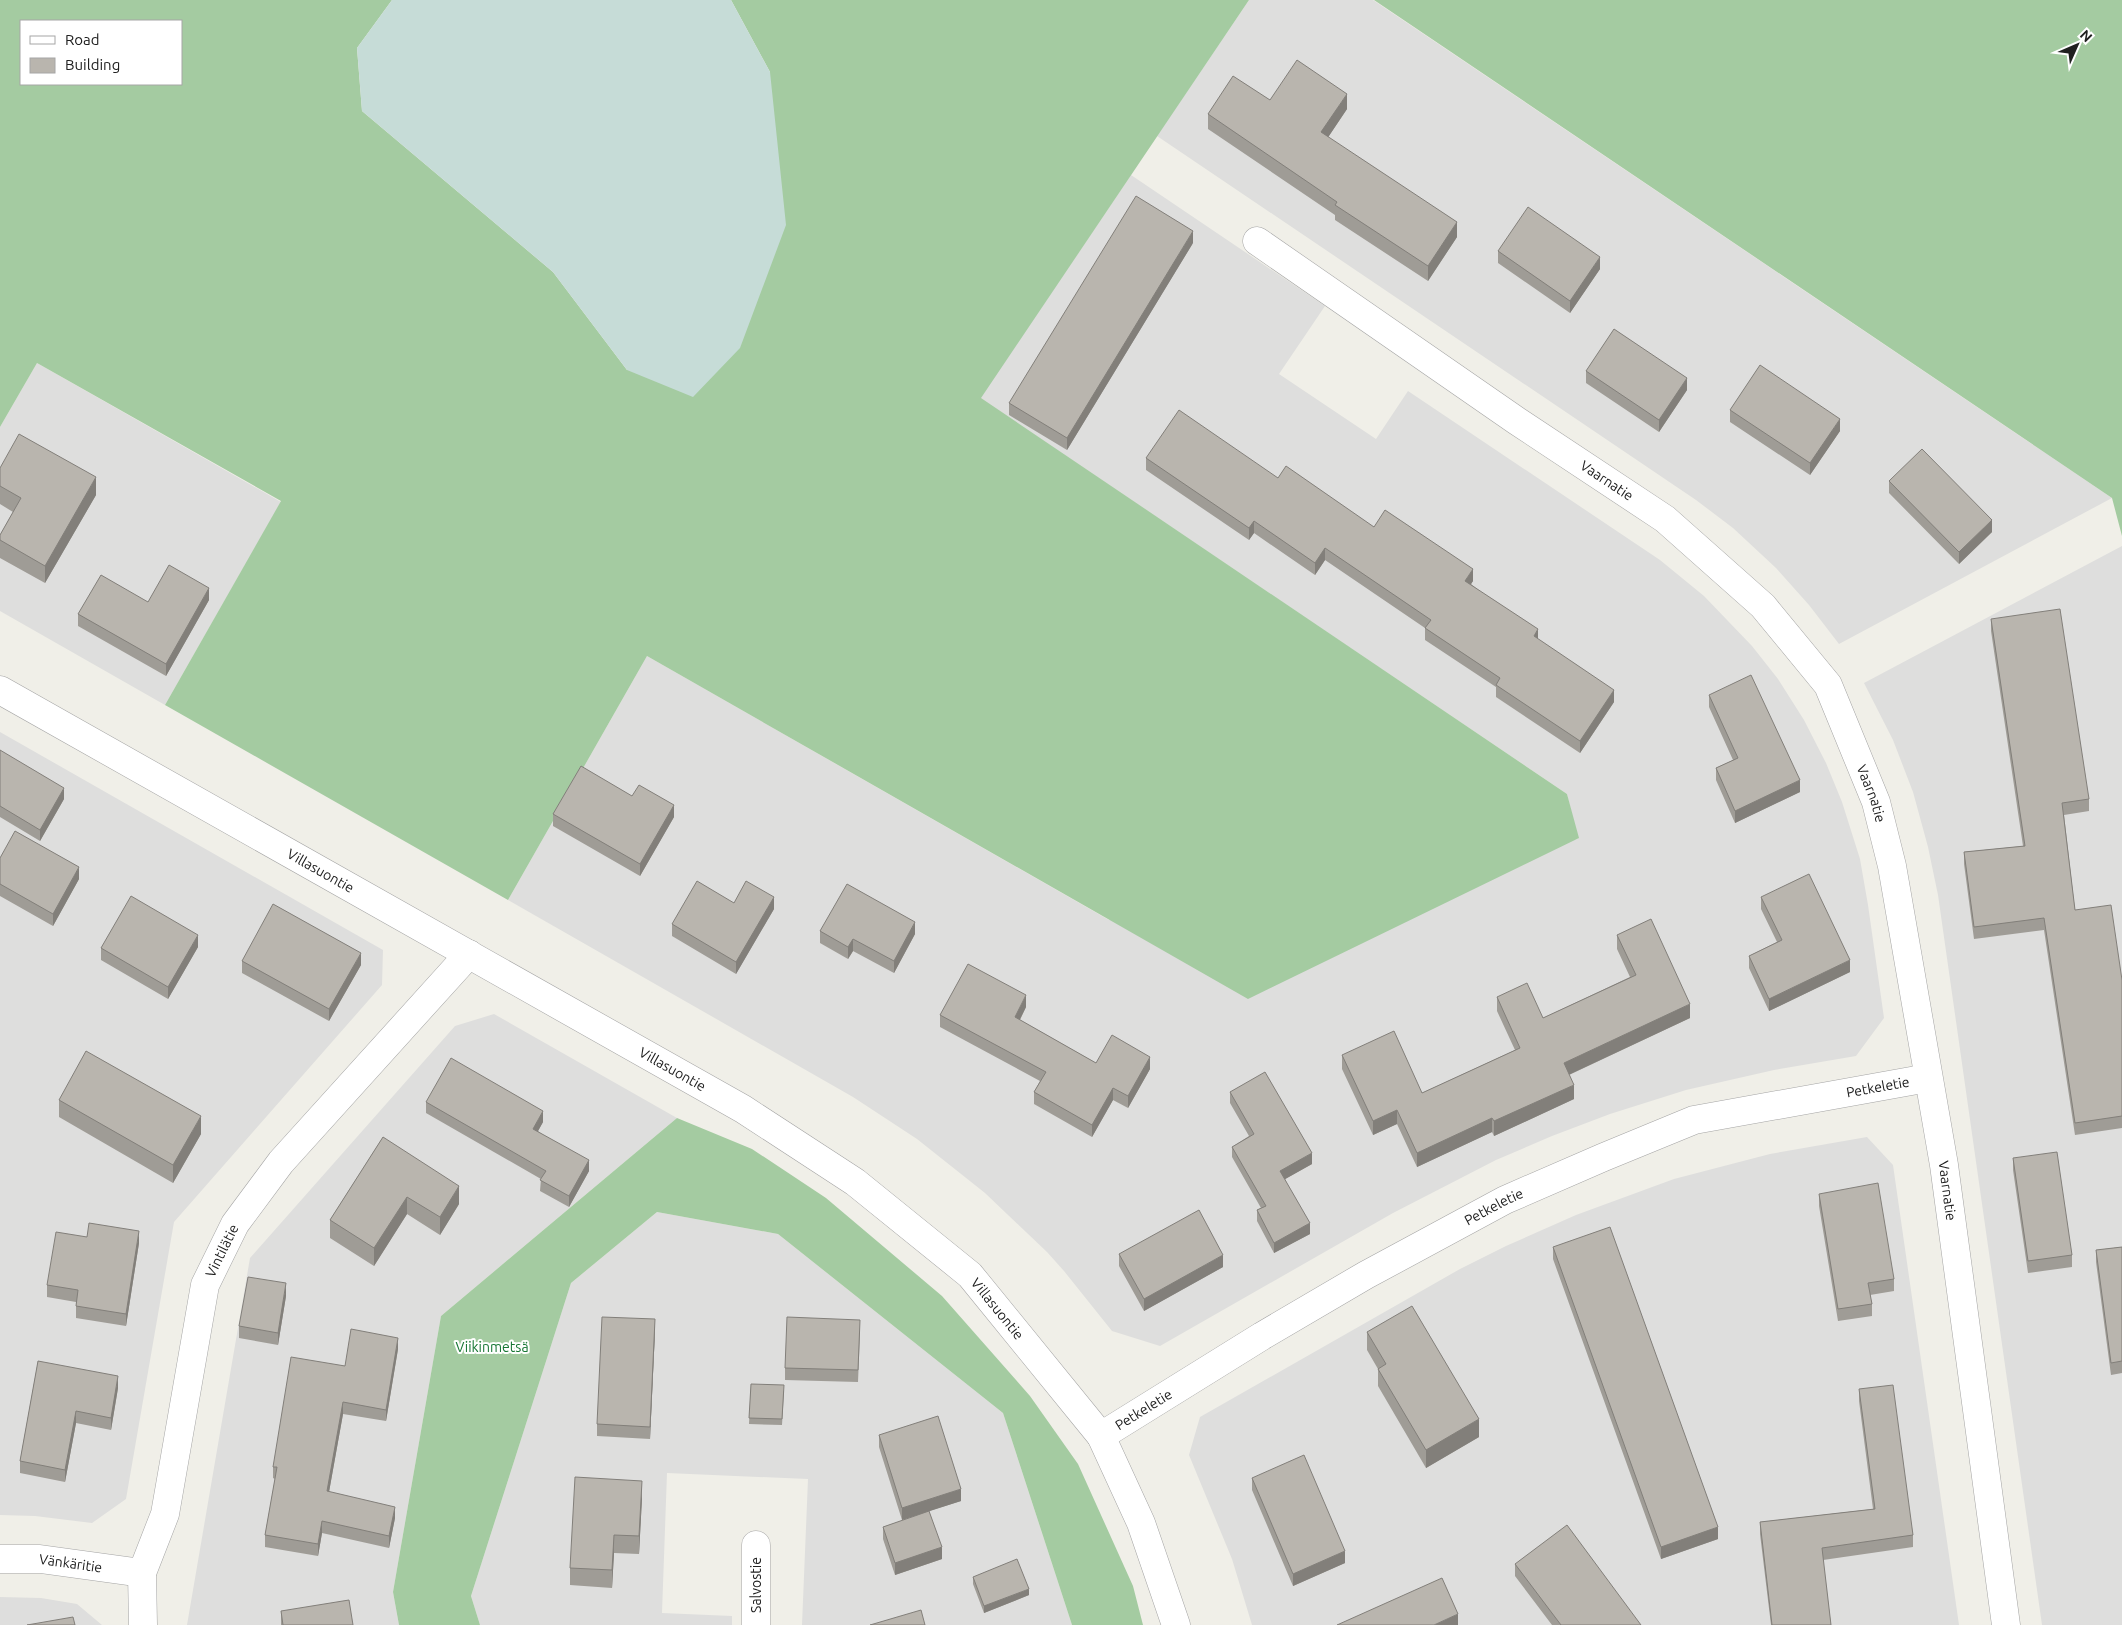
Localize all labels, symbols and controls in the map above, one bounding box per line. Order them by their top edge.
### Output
legend [20,20,182,85]
north arrow [2052,20,2102,70]
text: N [2077,26,2096,45]
text: Road [65,31,100,48]
text: Building [65,56,120,73]
street label: Vaarnatie [1577,457,1636,504]
street label: Vaarnatie [1854,762,1889,824]
street label: Villasuontie [284,846,357,896]
street label: Villasuontie [636,1044,709,1094]
street label: Petkeletie [1845,1073,1911,1101]
street label: Vaarnatie [1936,1160,1959,1222]
street label: Petkeletie [1462,1185,1526,1228]
street label: Vintilätie [202,1222,242,1280]
street label: Villasuontie [968,1275,1027,1343]
park label: Viikinmetsä [455,1339,529,1355]
street label: Petkeletie [1112,1386,1175,1433]
street label: Vänkäritie [38,1551,103,1575]
street label: Salvostie [748,1557,764,1613]

